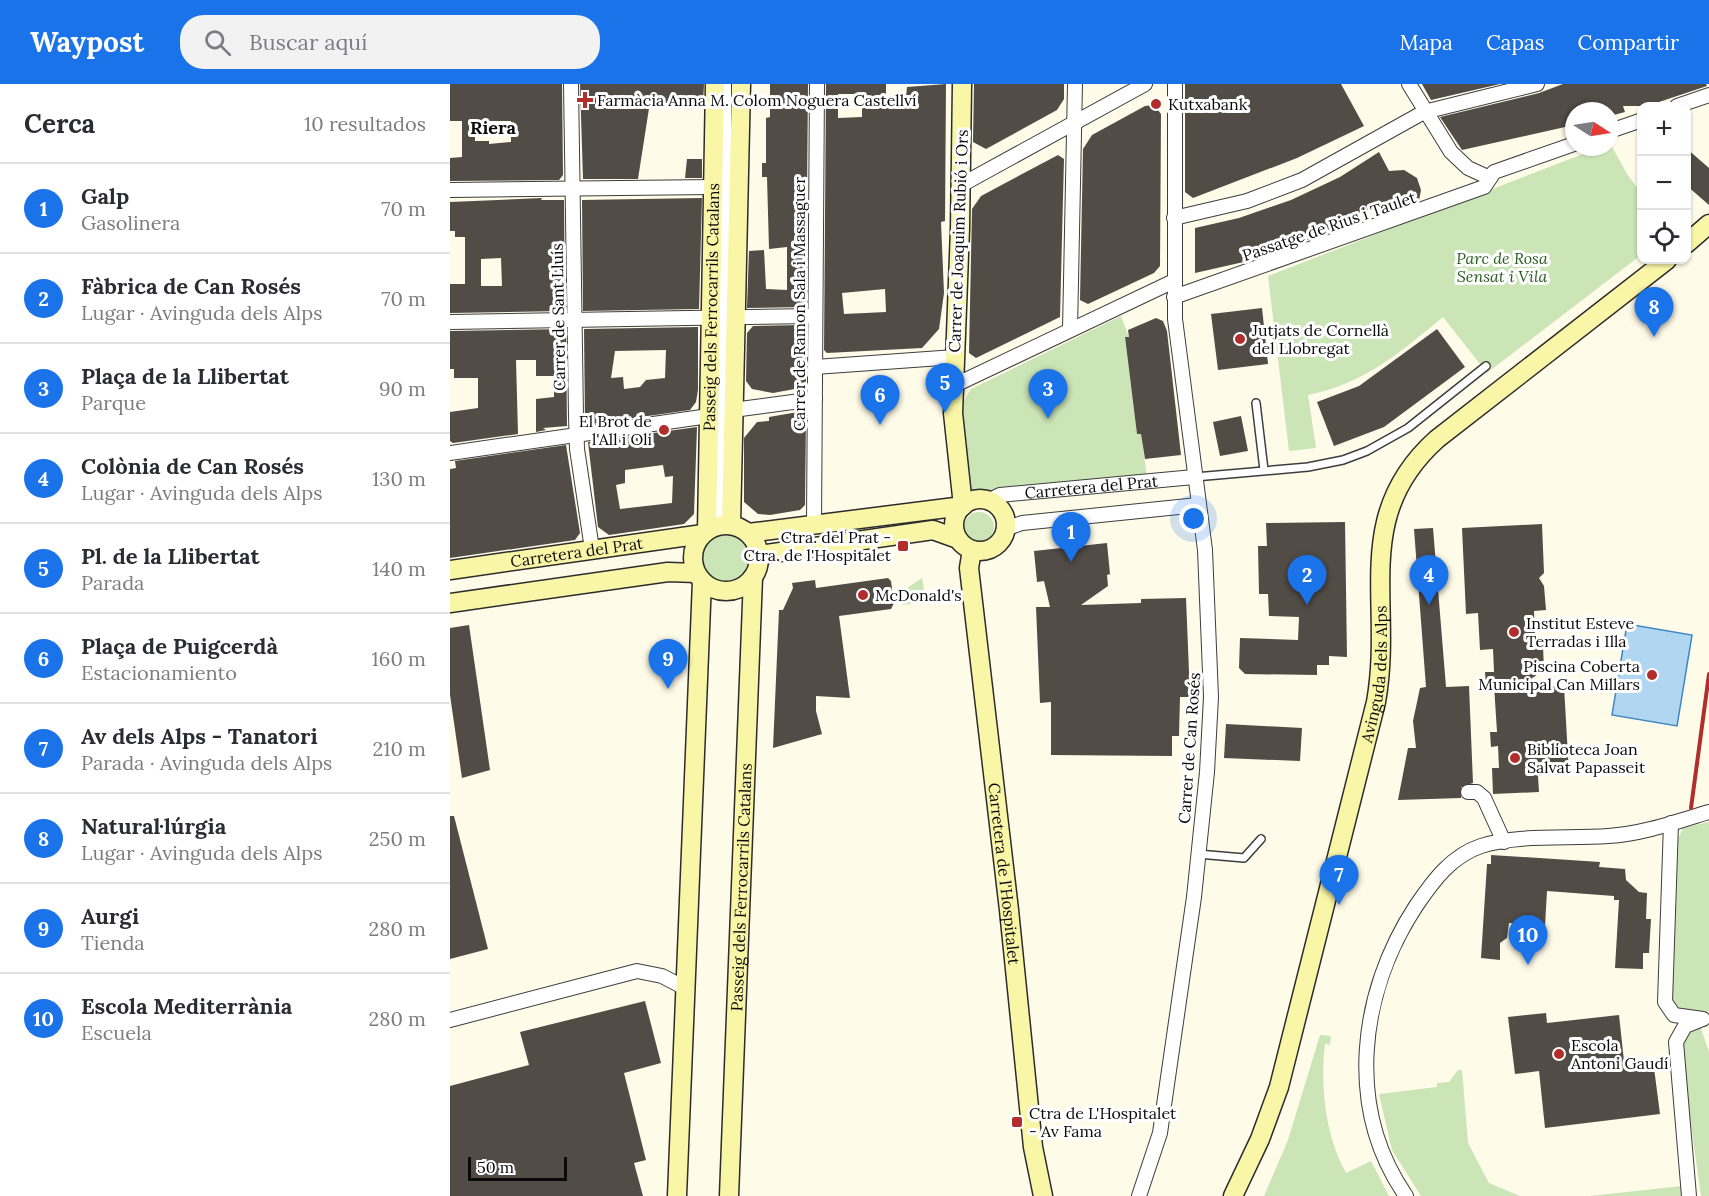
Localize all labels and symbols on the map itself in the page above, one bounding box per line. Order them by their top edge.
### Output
place label: Farmàcia Anna M. Colom Noguera Castellví [597,90,917,110]
marker: Farmàcia Anna M. Colom Noguera Castellví [578,93,592,107]
place label: Kutxabank [1168,94,1248,114]
marker: Kutxabank [1149,97,1163,111]
north arrow [1565,102,1619,156]
district label: Riera [470,116,517,139]
street label: Carrer de Joaquim Rubió i Ors [944,129,972,353]
street label: Carrer de Ramon Sala i Massaguer [789,177,809,431]
street label: Passeig dels Ferrocarrils Catalans [699,183,723,431]
street label: Passatge de Rius i Taulet [1240,187,1419,265]
street label: Carrer de Sant Lluís [547,243,569,391]
park label: Parc de Rosa Sensat i Vila [1456,248,1548,286]
pin: 8 [1634,288,1674,337]
place label: Jutjats de Cornellà del Llobregat [1251,320,1389,358]
marker: Jutjats de Cornellà del Llobregat [1233,332,1247,346]
pin: 5 [926,364,964,413]
pin: 3 [1028,370,1068,419]
pin: 6 [860,376,900,425]
place label: El Brot de l'All i Oli [579,411,652,449]
marker: El Brot de l'All i Oli [657,423,671,437]
street label: Carretera del Prat [1024,470,1159,503]
your location [1179,504,1208,533]
pin: 1 [1052,512,1090,562]
place label: Ctra. del Prat - Ctra. de l'Hospitalet [744,527,892,565]
street label: Carretera del Prat [509,533,645,571]
marker: Ctra. del Prat - Ctra. de l'Hospitalet [896,539,910,553]
pin: 2 [1288,556,1326,605]
pin: 4 [1410,556,1448,605]
place label: McDonald's [875,585,962,605]
marker: McDonald's [856,588,870,602]
street label: Avinguda dels Alps [1356,605,1391,746]
place label: Institut Esteve Terradas i Illa [1526,613,1635,651]
marker: Institut Esteve Terradas i Illa [1507,625,1521,639]
pin: 9 [648,640,688,689]
place label: Piscina Coberta Municipal Can Millars [1478,656,1640,694]
marker: Piscina Coberta Municipal Can Millars [1645,668,1659,682]
street label: Carrer de Can Rosés [1174,672,1204,824]
place label: Biblioteca Joan Salvat Papasseit [1527,739,1646,777]
marker: Biblioteca Joan Salvat Papasseit [1508,751,1522,765]
street label: Passeig dels Ferrocarrils Catalans [726,763,756,1012]
street label: Carretera de l'Hospitalet [984,782,1025,966]
pin: 7 [1320,856,1358,905]
pin: 10 [1508,916,1548,965]
place label: Escola Antoni Gaudí [1570,1035,1669,1073]
marker: Escola Antoni Gaudí [1552,1047,1566,1061]
place label: Ctra de L'Hospitalet - Av Fama [1029,1103,1177,1141]
marker: Ctra de L'Hospitalet - Av Fama [1010,1115,1024,1129]
scale bar [468,1154,567,1182]

